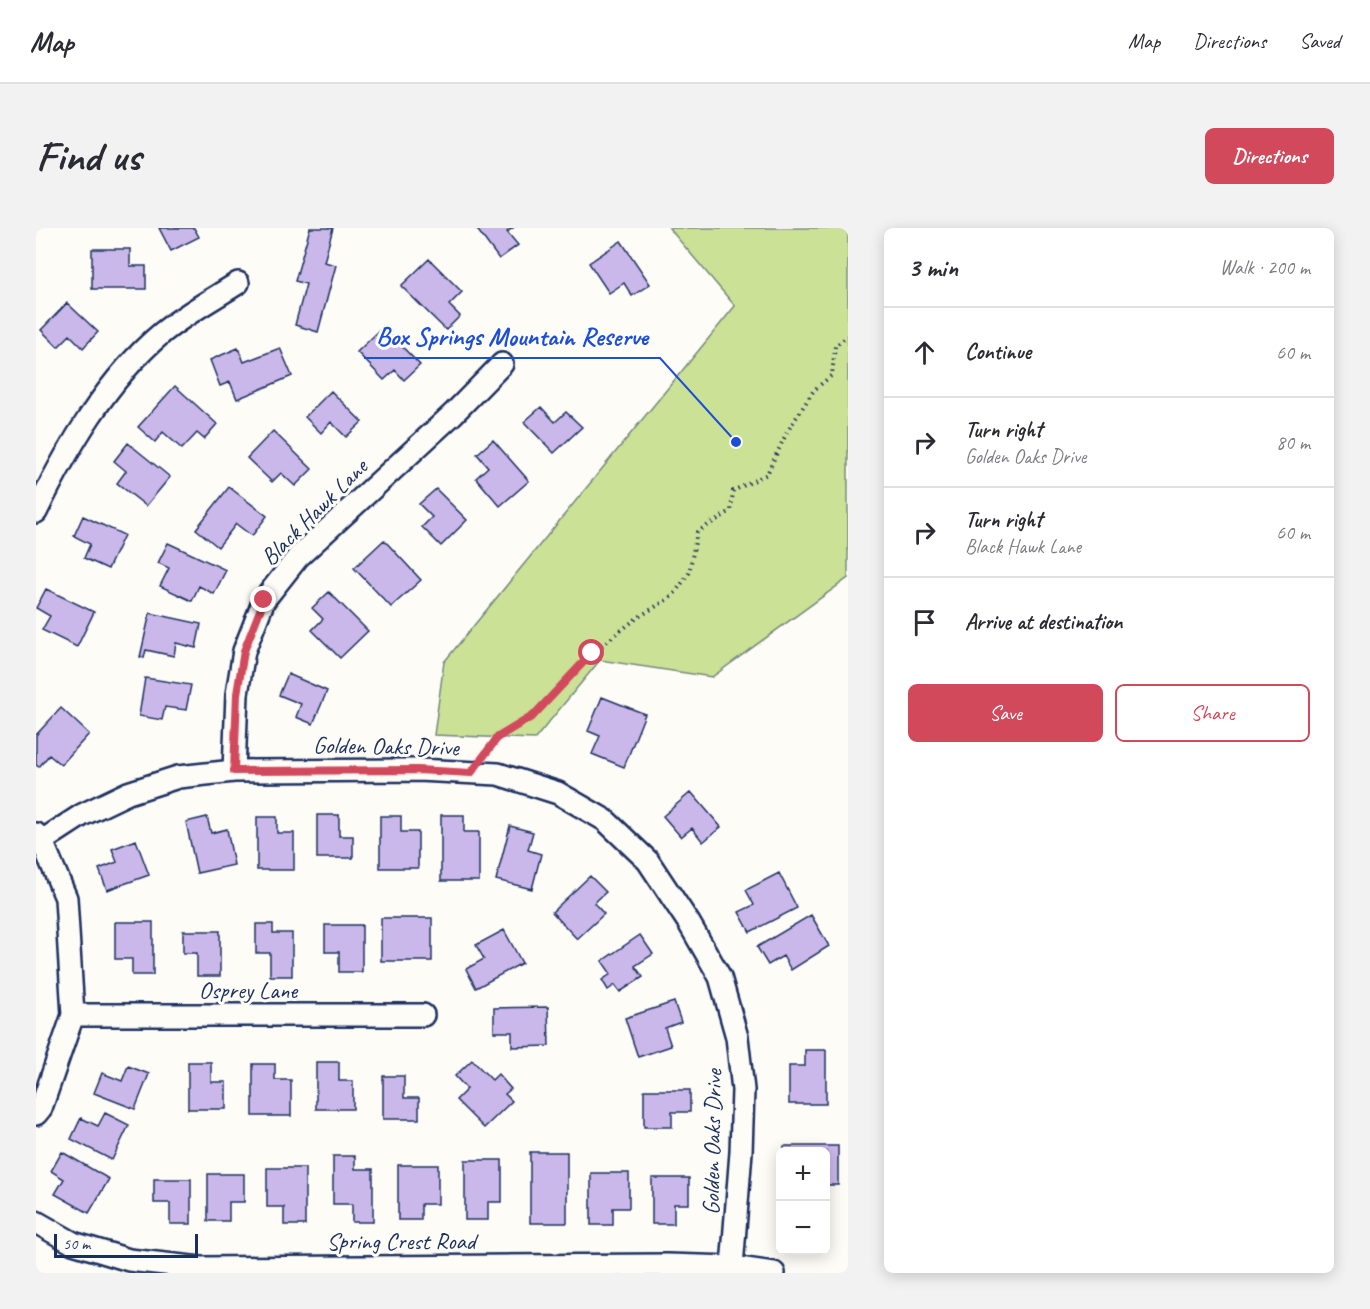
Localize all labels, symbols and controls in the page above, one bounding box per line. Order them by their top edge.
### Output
text: Map [30,24,73,59]
text: Map [1128,28,1160,54]
text: Directions [1193,28,1266,54]
text: Saved [1299,28,1340,54]
button: Directions [1205,128,1334,184]
text: Find us [36,130,141,183]
text: 3 min [908,251,958,284]
text: Walk · 200 m [1220,255,1310,280]
callout: Box Springs Mountain Reserve [364,314,660,358]
text: Box Springs Mountain Reserve [376,320,650,353]
icon: ahead [908,336,941,369]
text: Continue [965,338,1031,366]
text: 60 m [1276,340,1310,365]
text: Turn right [965,416,1042,444]
icon: right [908,426,941,459]
text: 80 m [1276,430,1310,455]
text: Golden Oaks Drive [965,444,1086,469]
street label: Black Hawk Lane [254,451,375,572]
text: Turn right [965,506,1042,534]
icon: right [908,516,941,549]
text: 60 m [1276,520,1310,545]
text: Black Hawk Lane [965,534,1081,559]
route end [250,586,276,612]
icon: arrive [908,606,941,639]
text: Arrive at destination [965,608,1122,636]
route start [578,639,604,665]
button: Save [908,684,1103,742]
button: Share [1115,684,1310,742]
street label: Golden Oaks Drive [313,730,461,762]
street label: Osprey Lane [199,975,299,1005]
street label: Golden Oaks Drive [696,1067,728,1215]
map controls [776,1147,830,1255]
button: + [776,1147,830,1201]
button: − [776,1201,830,1255]
street label: Spring Crest Road [326,1226,479,1256]
scale bar [54,1231,198,1258]
text: 50 m [63,1234,90,1254]

